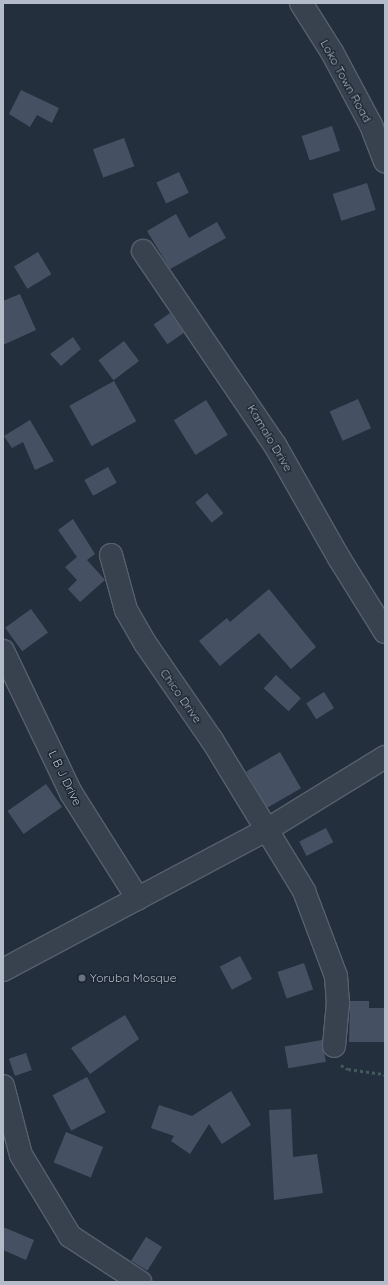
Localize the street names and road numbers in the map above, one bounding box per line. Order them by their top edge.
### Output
street label: Loko Town Road [317,37,375,125]
street label: Kamalo Drive [244,402,296,474]
street label: Chico Drive [157,666,205,726]
street label: L B J Drive [45,748,85,808]

